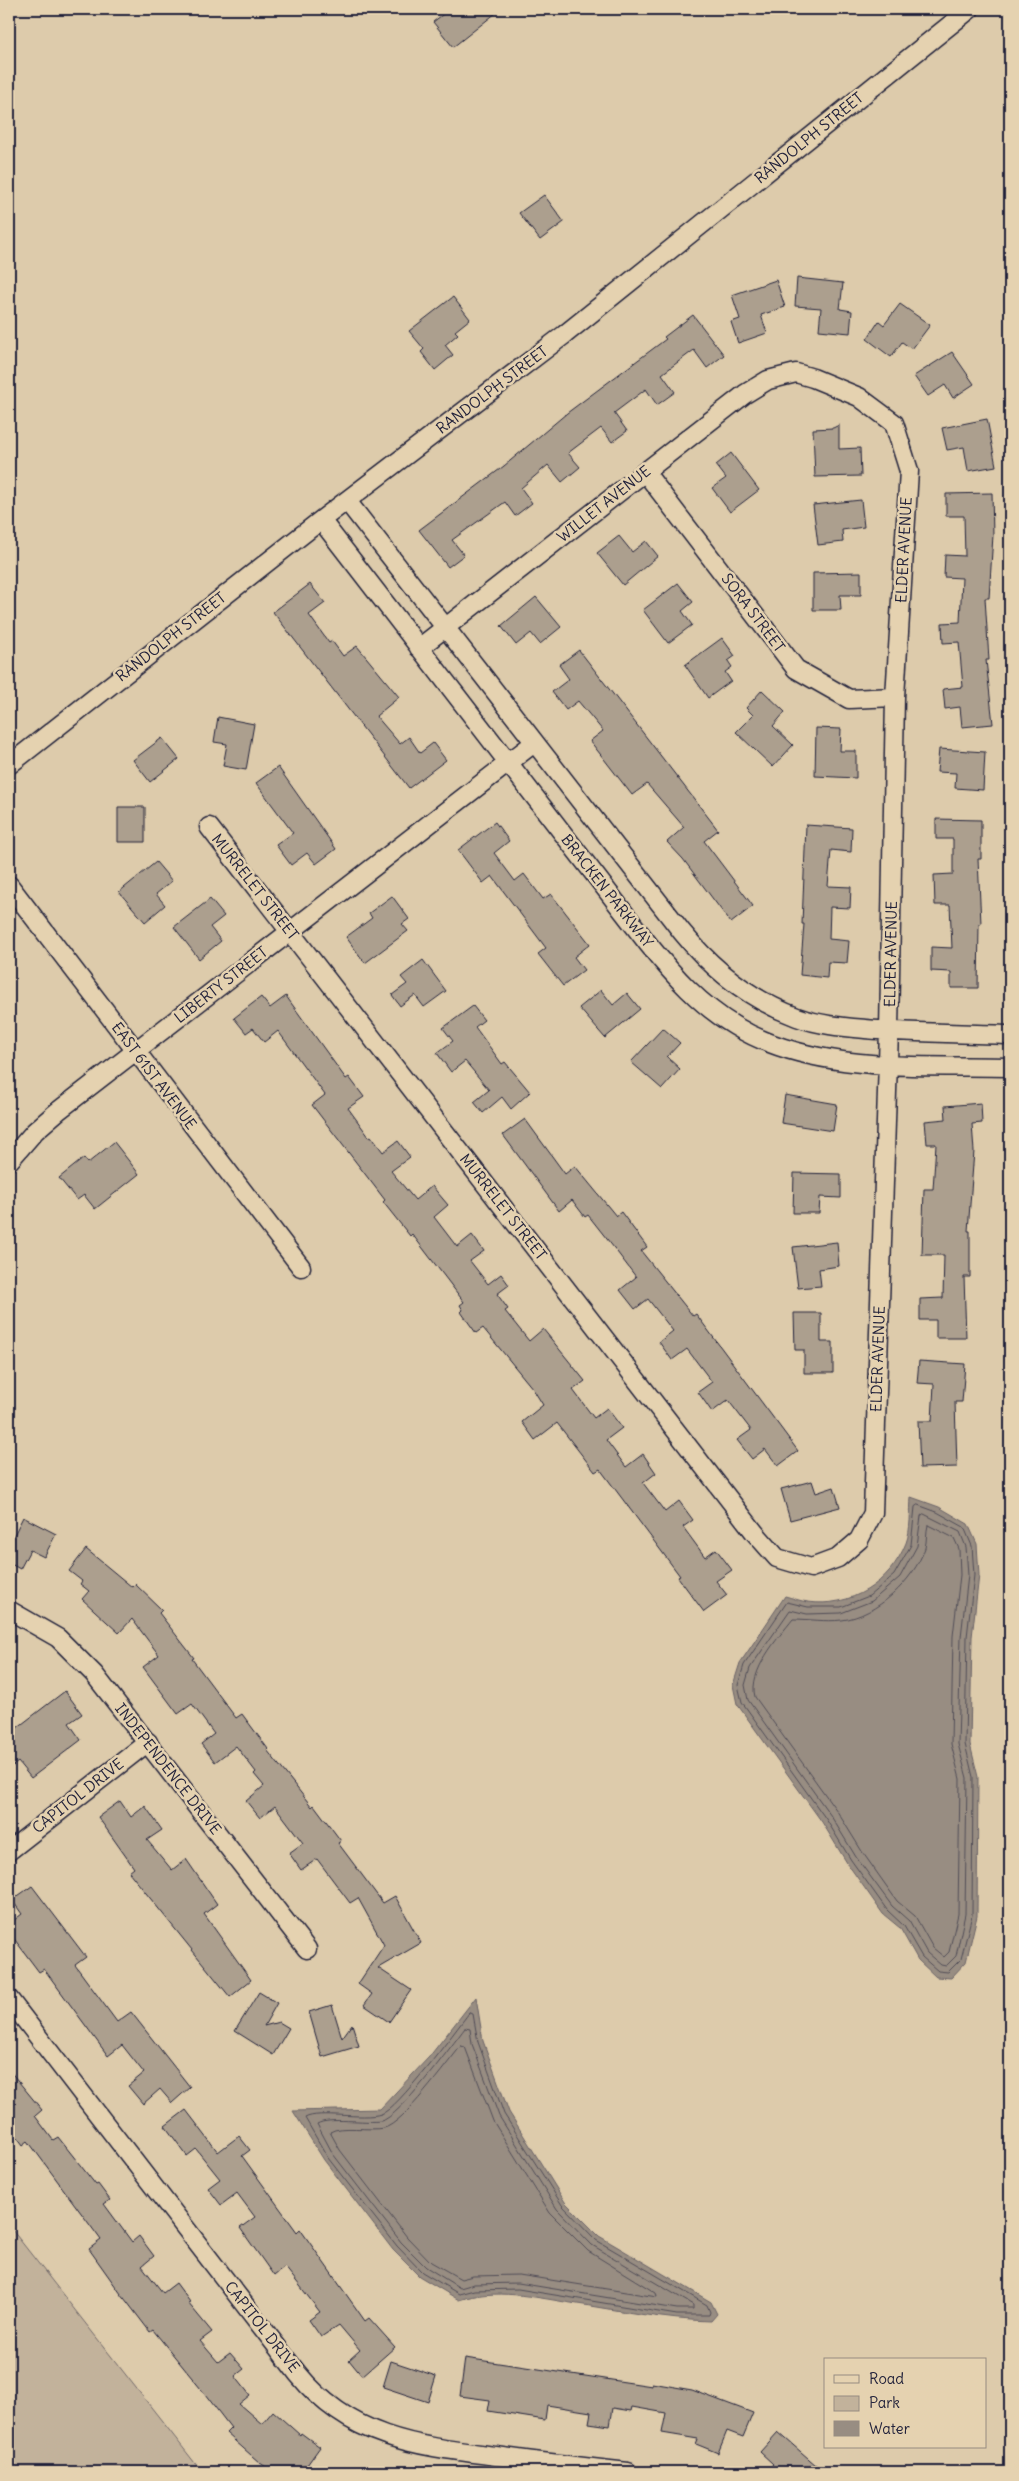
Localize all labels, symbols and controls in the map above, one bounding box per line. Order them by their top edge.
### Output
street label: RANDOLPH STREET [750,88,867,187]
street label: RANDOLPH STREET [432,341,551,438]
street label: WILLET AVENUE [553,461,654,546]
street label: ELDER AVENUE [891,496,916,604]
street label: SORA STREET [718,570,789,656]
street label: RANDOLPH STREET [112,588,230,685]
street label: MURRELET STREET [208,830,303,944]
street label: BRACKEN PARKWAY [557,830,658,952]
street label: ELDER AVENUE [880,900,901,1007]
street label: LIBERTY STREET [170,942,271,1027]
street label: EAST 61ST AVENUE [108,1018,201,1133]
street label: MURRELET STREET [456,1150,551,1264]
street label: ELDER AVENUE [866,1305,889,1412]
street label: INDEPENDENCE DRIVE [111,1699,226,1838]
street label: CAPITOL DRIVE [28,1754,127,1837]
street label: CAPITOL DRIVE [221,2277,304,2376]
legend [824,2358,986,2448]
text: Road [869,2369,904,2388]
text: Park [869,2393,900,2412]
text: Water [869,2419,910,2438]

